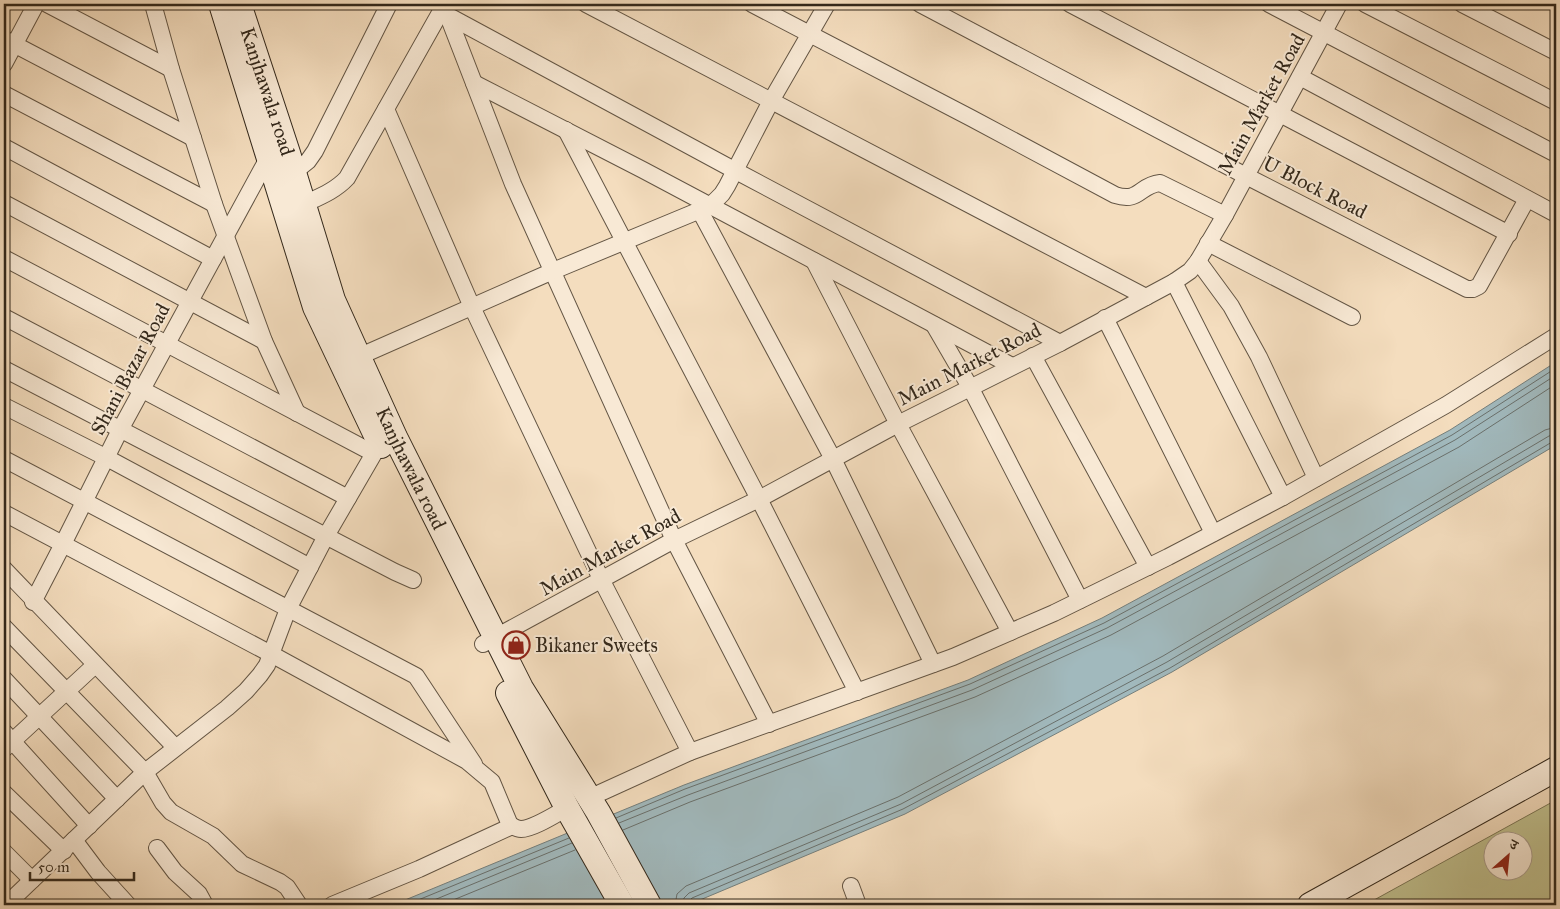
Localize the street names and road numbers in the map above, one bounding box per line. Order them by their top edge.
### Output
street label: Kanjhawala road [235,24,300,159]
street label: Main Market Road [1212,29,1310,179]
street label: U Block Road [1259,151,1371,223]
street label: Shani Bazar Road [85,299,175,439]
street label: Main Market Road [893,318,1045,410]
street label: Kanjhawala road [371,403,451,533]
street label: Main Market Road [535,503,685,601]

